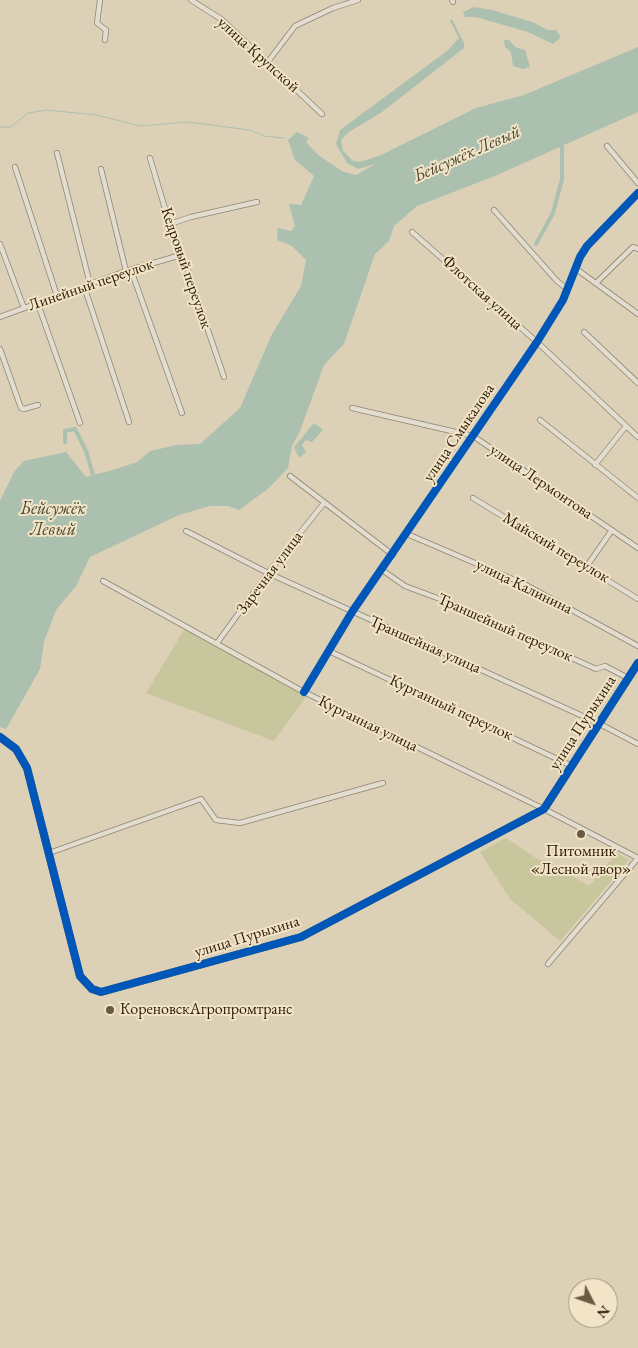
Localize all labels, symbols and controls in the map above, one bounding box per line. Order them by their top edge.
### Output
street label: улица Крупской [213,13,303,97]
water label: Бейсужёк Левый [410,121,524,187]
street label: Кедровый переулок [156,205,216,331]
street label: Флотская улица [438,252,526,334]
street label: Линейный переулок [26,255,156,315]
street label: улица Смыкалова [419,380,499,486]
street label: улица Лермонтова [486,440,596,524]
water label: Бейсужёк Левый [20,498,86,540]
street label: Майский переулок [499,508,613,588]
street label: Заречная улица [233,528,307,618]
street label: улица Калинина [473,555,575,619]
street label: Траншейный переулок [434,590,576,666]
street label: Траншейная улица [366,612,484,678]
street label: Курганный переулок [386,671,516,745]
street label: улица Пурыхина [545,672,621,774]
street label: Курганная улица [315,692,421,756]
marker: Питомник «Лесной двор» [575,828,587,840]
place label: Питомник «Лесной двор» [531,842,631,880]
street label: улица Пурыхина [192,912,302,962]
place label: КореновскАгропромтранс [120,1000,293,1020]
marker: КореновскАгропромтранс [104,1004,116,1016]
north arrow [568,1278,618,1328]
text: N [593,1302,614,1322]

